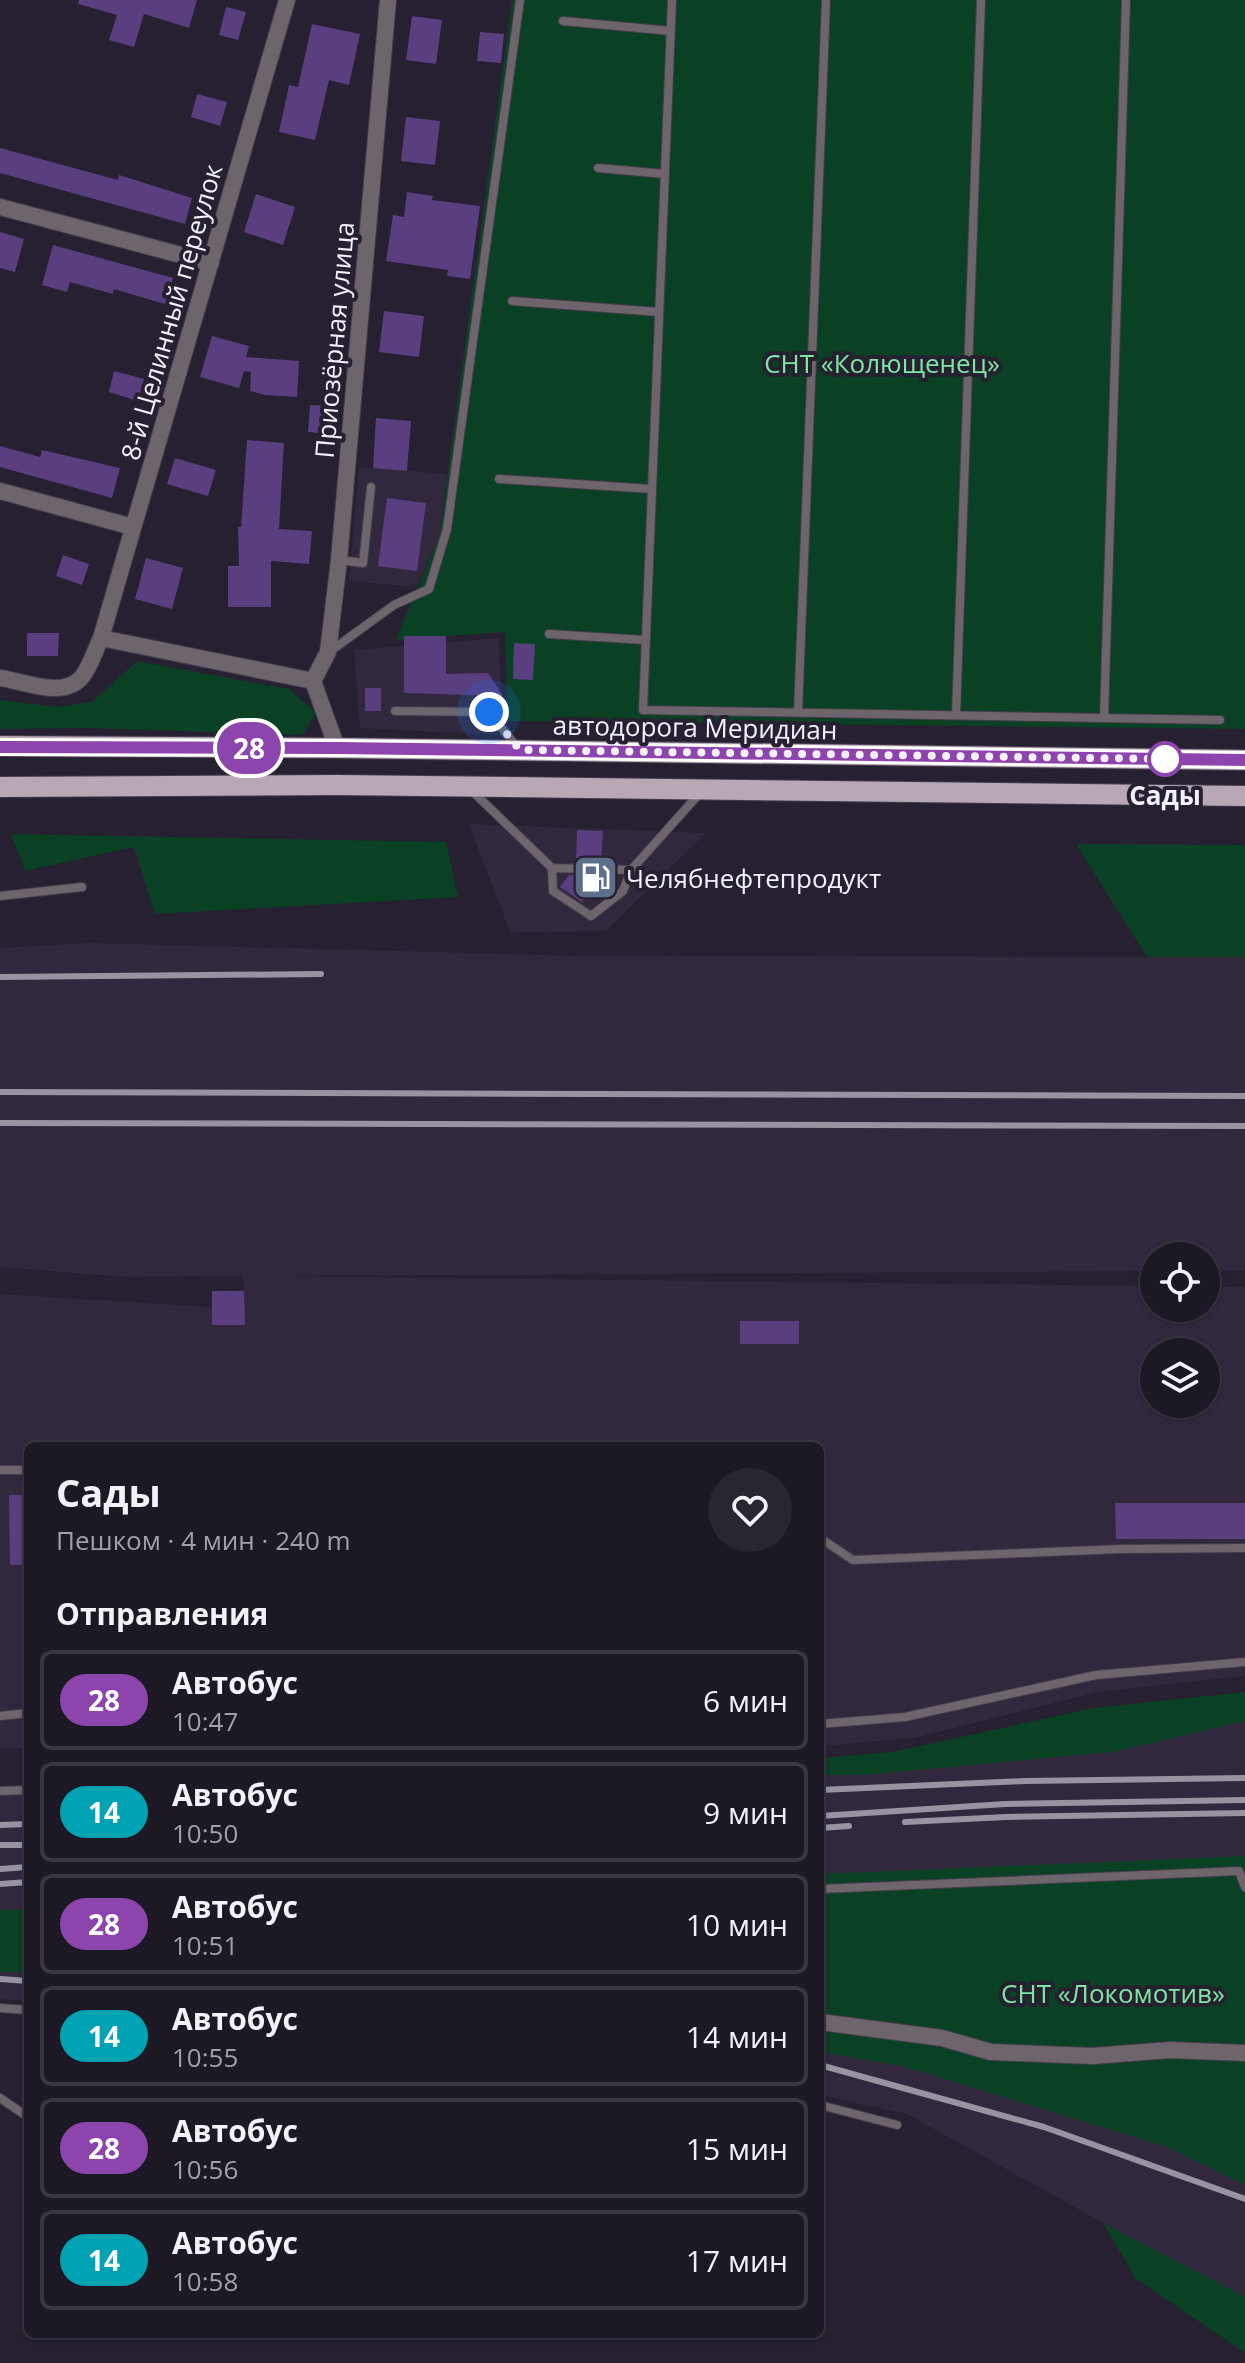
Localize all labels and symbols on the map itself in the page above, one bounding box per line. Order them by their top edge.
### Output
street label: 8-й Целинный переулок [112,159,231,464]
street label: Приозёрная улица [306,220,362,460]
park label: СНТ «Колющенец» [764,345,1000,381]
your location [469,692,509,732]
street label: автодорога Меридиан [552,707,838,747]
line badge: 28 [213,722,285,774]
marker: Сады [1148,742,1182,776]
place label: Сады [1129,777,1201,813]
fuel station icon: Челябнефтепродукт [571,854,619,902]
place label: Челябнефтепродукт [626,860,881,896]
park label: СНТ «Локомотив» [1001,1975,1225,2011]

